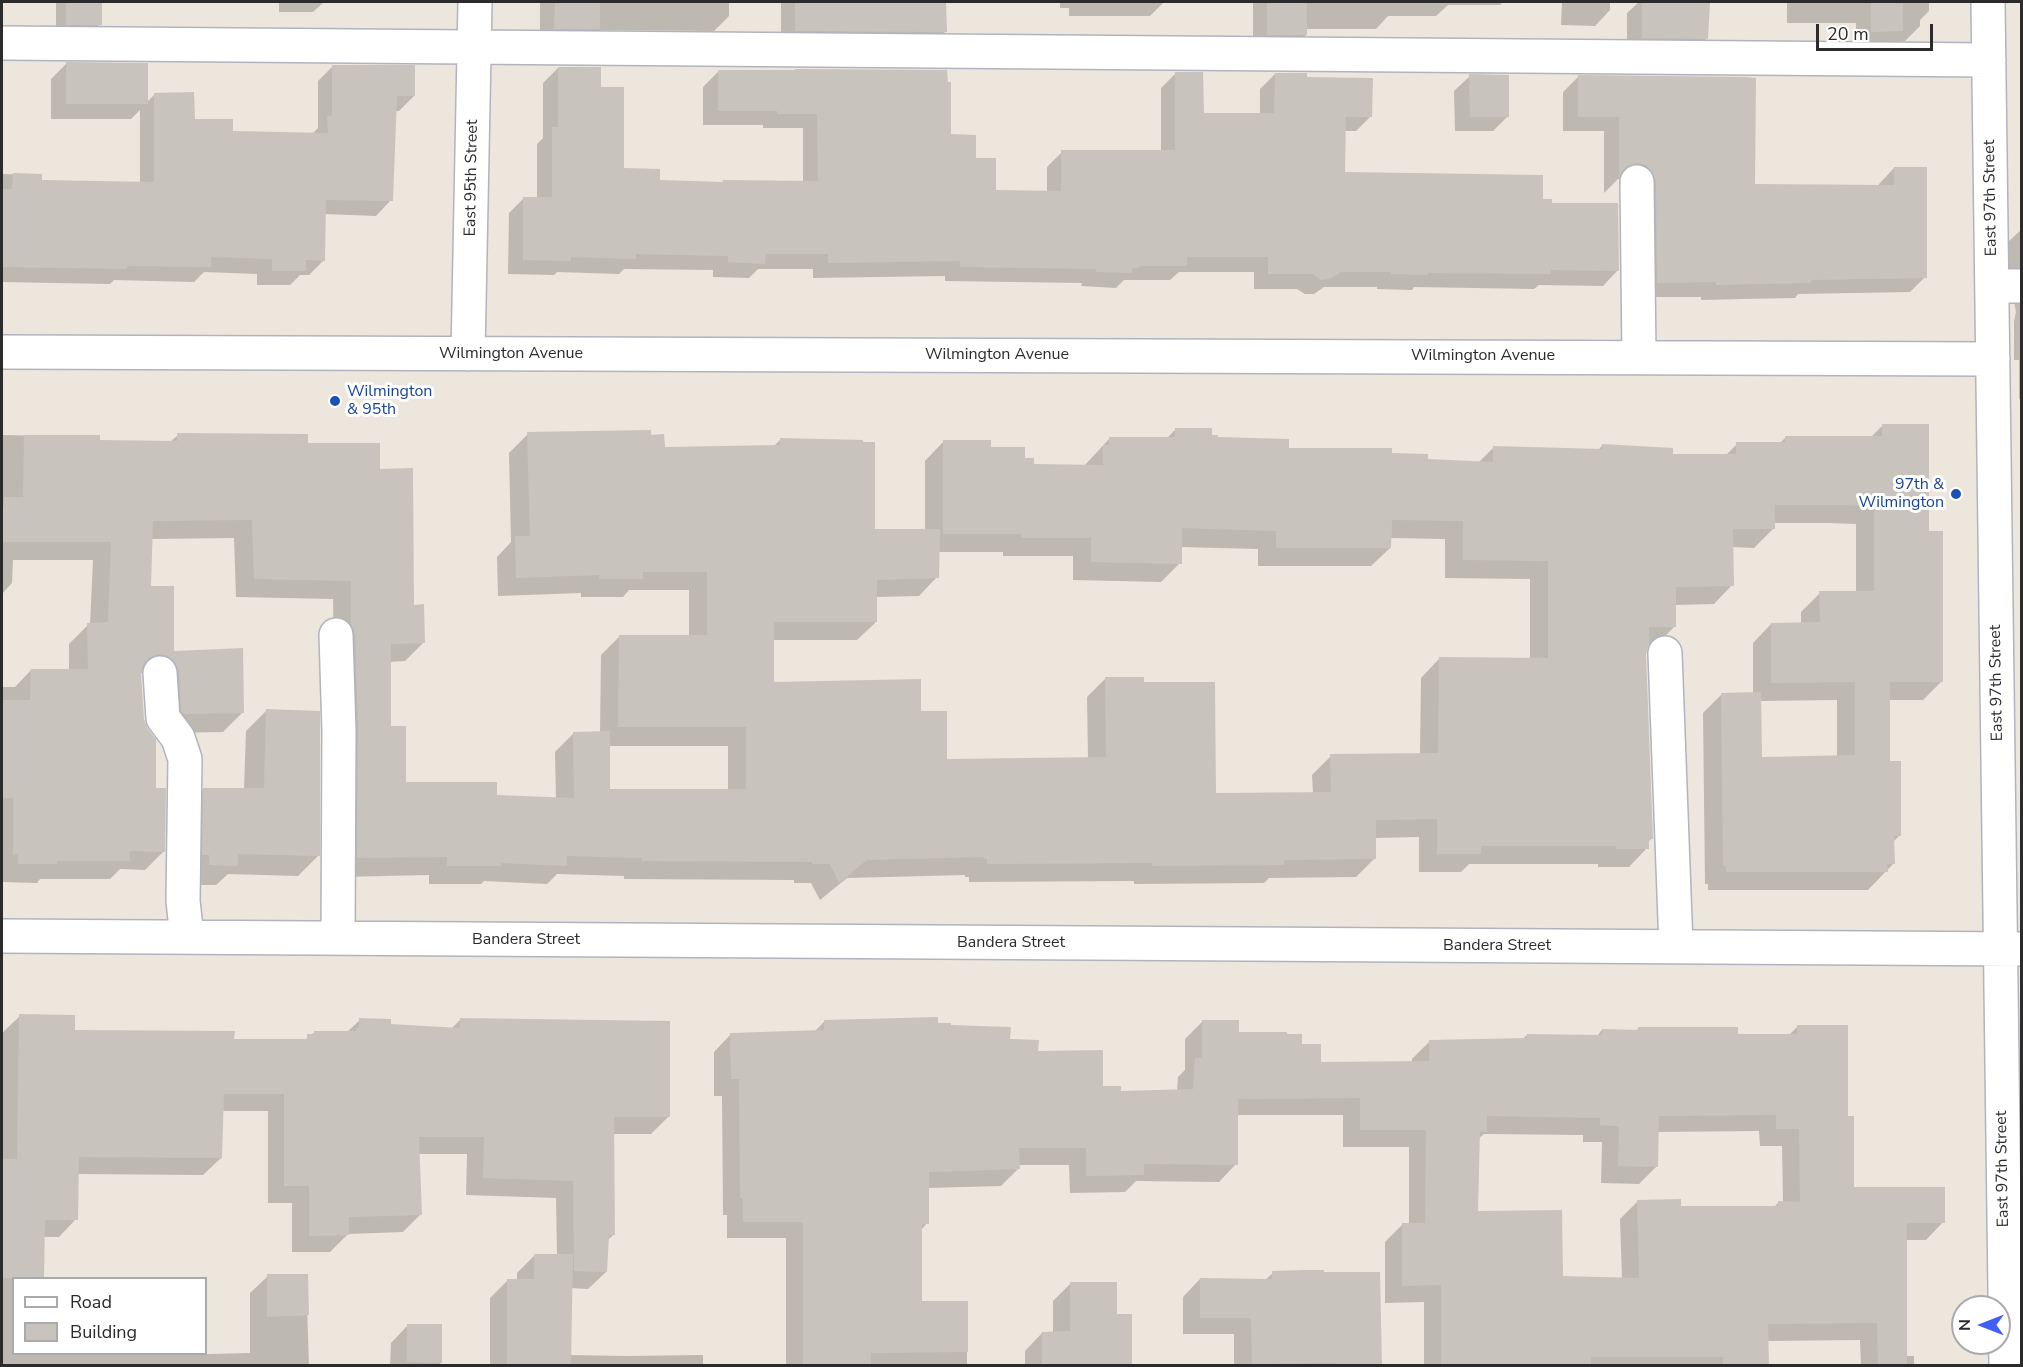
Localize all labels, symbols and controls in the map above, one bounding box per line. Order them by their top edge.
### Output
scale bar [1819,12,1936,50]
text: 20 m [1827,22,1869,46]
street label: East 95th Street [461,120,483,236]
street label: East 97th Street [1980,140,2002,256]
street label: Wilmington Avenue [439,344,583,364]
street label: Wilmington Avenue [925,345,1069,365]
street label: Wilmington Avenue [1411,346,1555,366]
place label: Wilmington & 95th [347,382,432,420]
marker: Wilmington & 95th [328,394,342,408]
place label: 97th & Wilmington [1859,475,1944,513]
marker: 97th & Wilmington [1949,487,1963,501]
street label: East 97th Street [1986,625,2008,741]
street label: Bandera Street [472,930,580,950]
street label: Bandera Street [957,933,1065,953]
street label: Bandera Street [1443,936,1551,956]
street label: East 97th Street [1992,1111,2014,1227]
legend [12,1277,207,1355]
text: Road [70,1290,112,1314]
north arrow [1951,1295,2011,1355]
text: N [1954,1319,1976,1331]
text: Building [70,1320,137,1344]

